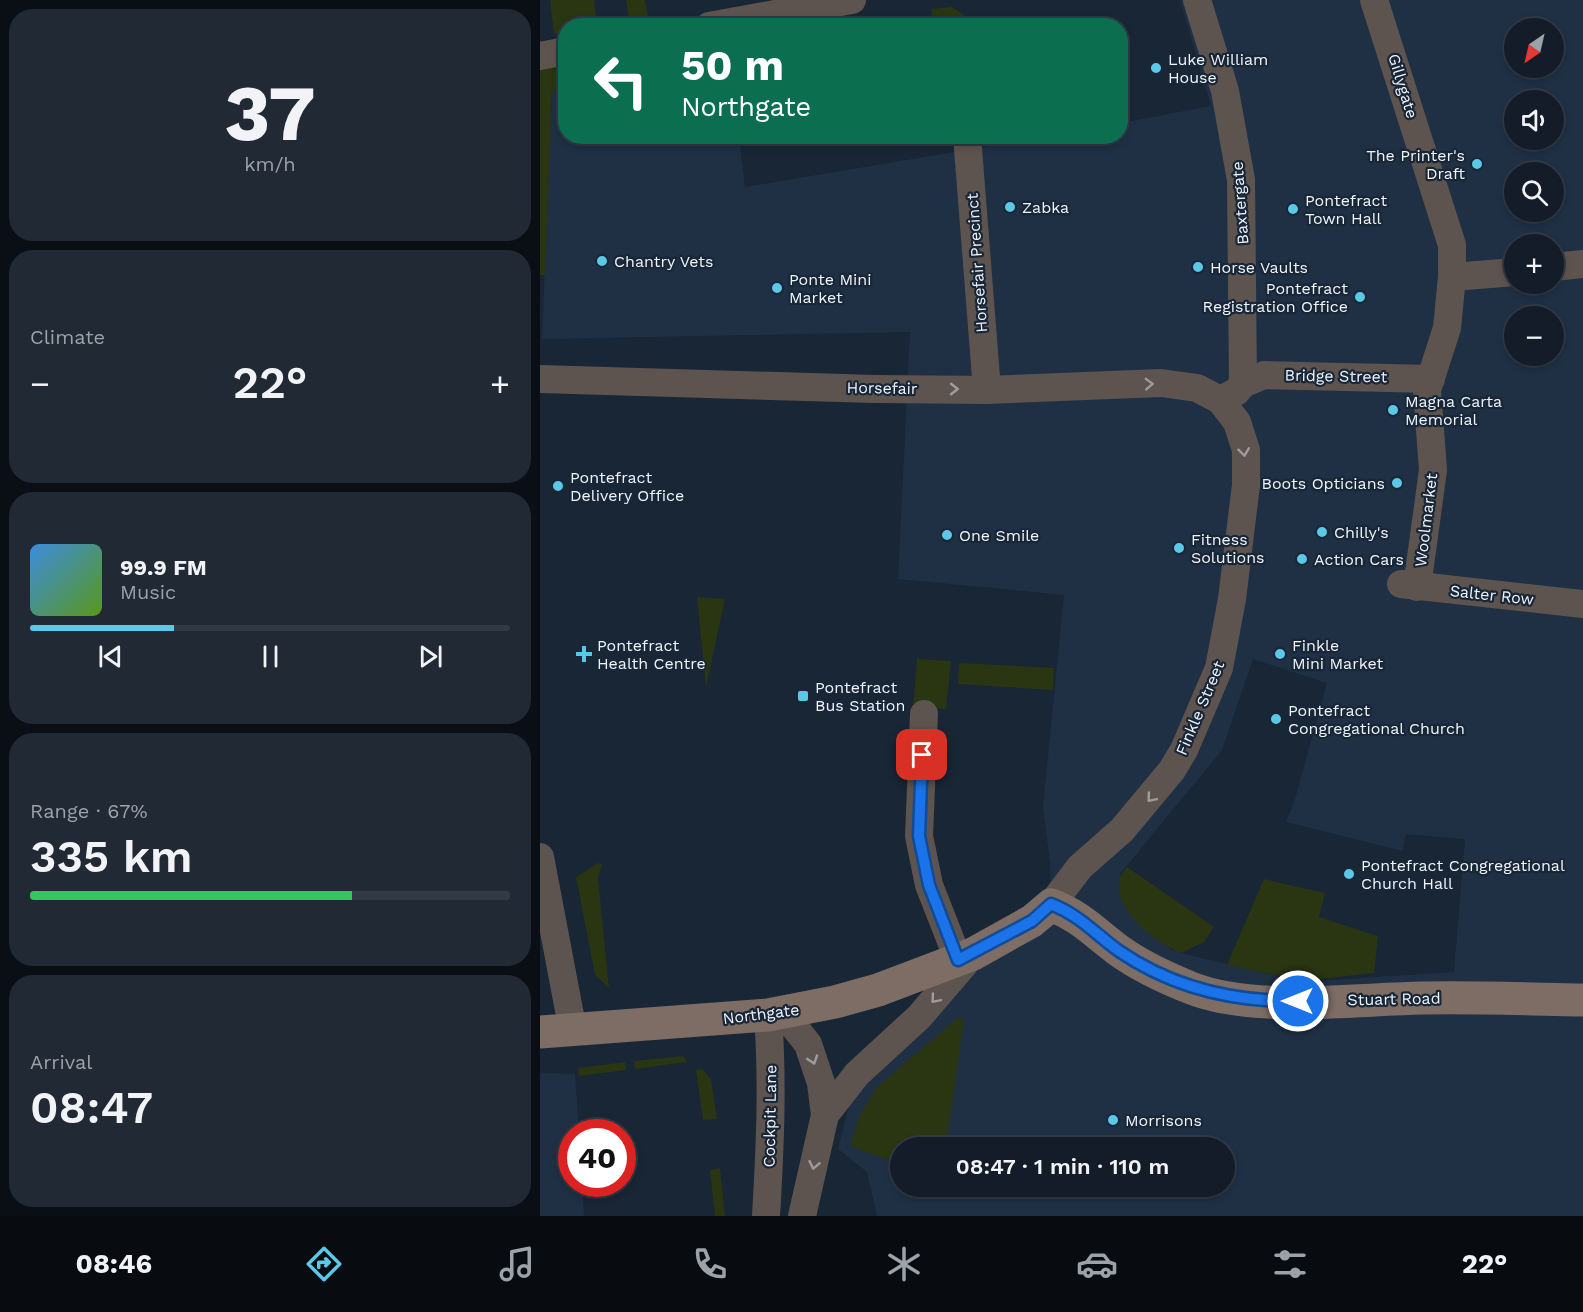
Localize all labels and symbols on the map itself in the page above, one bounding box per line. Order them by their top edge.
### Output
north arrow [1504,18,1564,78]
place label: Luke William House [1168,50,1268,87]
street label: Gillygate [1384,51,1422,121]
marker: Luke William House [1149,61,1163,75]
place label: The Printer's Draft [1366,146,1465,183]
marker: The Printer's Draft [1470,157,1484,171]
street label: Baxtergate [1228,161,1252,245]
place label: Pontefract Town Hall [1305,191,1387,228]
street label: Horsefair Precinct [963,192,991,333]
place label: Zabka [1022,198,1069,217]
marker: Zabka [1003,200,1017,214]
marker: Pontefract Town Hall [1286,202,1300,216]
place label: Chantry Vets [614,252,714,271]
marker: Chantry Vets [595,254,609,268]
place label: Horse Vaults [1210,258,1308,277]
marker: Horse Vaults [1191,260,1205,274]
place label: Ponte Mini Market [789,270,871,307]
place label: Pontefract Registration Office [1203,279,1348,316]
marker: Ponte Mini Market [770,281,784,295]
marker: Pontefract Registration Office [1353,290,1367,304]
street label: Bridge Street [1285,366,1388,386]
one-way arrow [1145,377,1154,390]
street label: Horsefair [847,378,918,398]
one-way arrow [950,383,959,395]
place label: Magna Carta Memorial [1405,392,1502,429]
marker: Magna Carta Memorial [1386,403,1400,417]
one-way arrow [1238,447,1250,456]
place label: Pontefract Delivery Office [570,468,684,505]
street label: Woolmarket [1411,472,1441,568]
place label: Boots Opticians [1262,474,1385,493]
marker: Boots Opticians [1390,476,1404,490]
marker: Pontefract Delivery Office [551,479,565,493]
place label: Chilly's [1334,523,1389,542]
marker: Chilly's [1315,525,1329,539]
place label: One Smile [959,526,1039,545]
marker: One Smile [940,528,954,542]
place label: Fitness Solutions [1191,530,1265,567]
marker: Fitness Solutions [1172,541,1186,555]
place label: Action Cars [1314,550,1404,569]
marker: Action Cars [1295,552,1309,566]
street label: Salter Row [1449,581,1535,609]
place label: Pontefract Health Centre [597,636,706,673]
place label: Finkle Mini Market [1292,636,1383,673]
marker: Pontefract Health Centre [575,645,593,663]
marker: Finkle Mini Market [1273,647,1287,661]
street label: Finkle Street [1172,658,1229,758]
place label: Pontefract Bus Station [815,678,905,715]
marker: Pontefract Bus Station [796,689,810,703]
place label: Pontefract Congregational Church [1288,701,1465,738]
marker: Pontefract Congregational Church [1269,712,1283,726]
pin [896,729,947,780]
one-way arrow [1147,791,1158,802]
place label: Pontefract Congregational Church Hall [1361,856,1565,893]
marker: Pontefract Congregational Church Hall [1342,867,1356,881]
position arrow [1266,969,1330,1033]
street label: Stuart Road [1347,989,1441,1009]
one-way arrow [932,992,943,1003]
street label: Northgate [722,1000,800,1028]
one-way arrow [806,1055,819,1065]
street label: Cockpit Lane [760,1064,780,1168]
place label: Morrisons [1125,1111,1202,1130]
marker: Morrisons [1106,1113,1120,1127]
speed limit sign: 40 [558,1119,636,1197]
one-way arrow [808,1160,821,1170]

